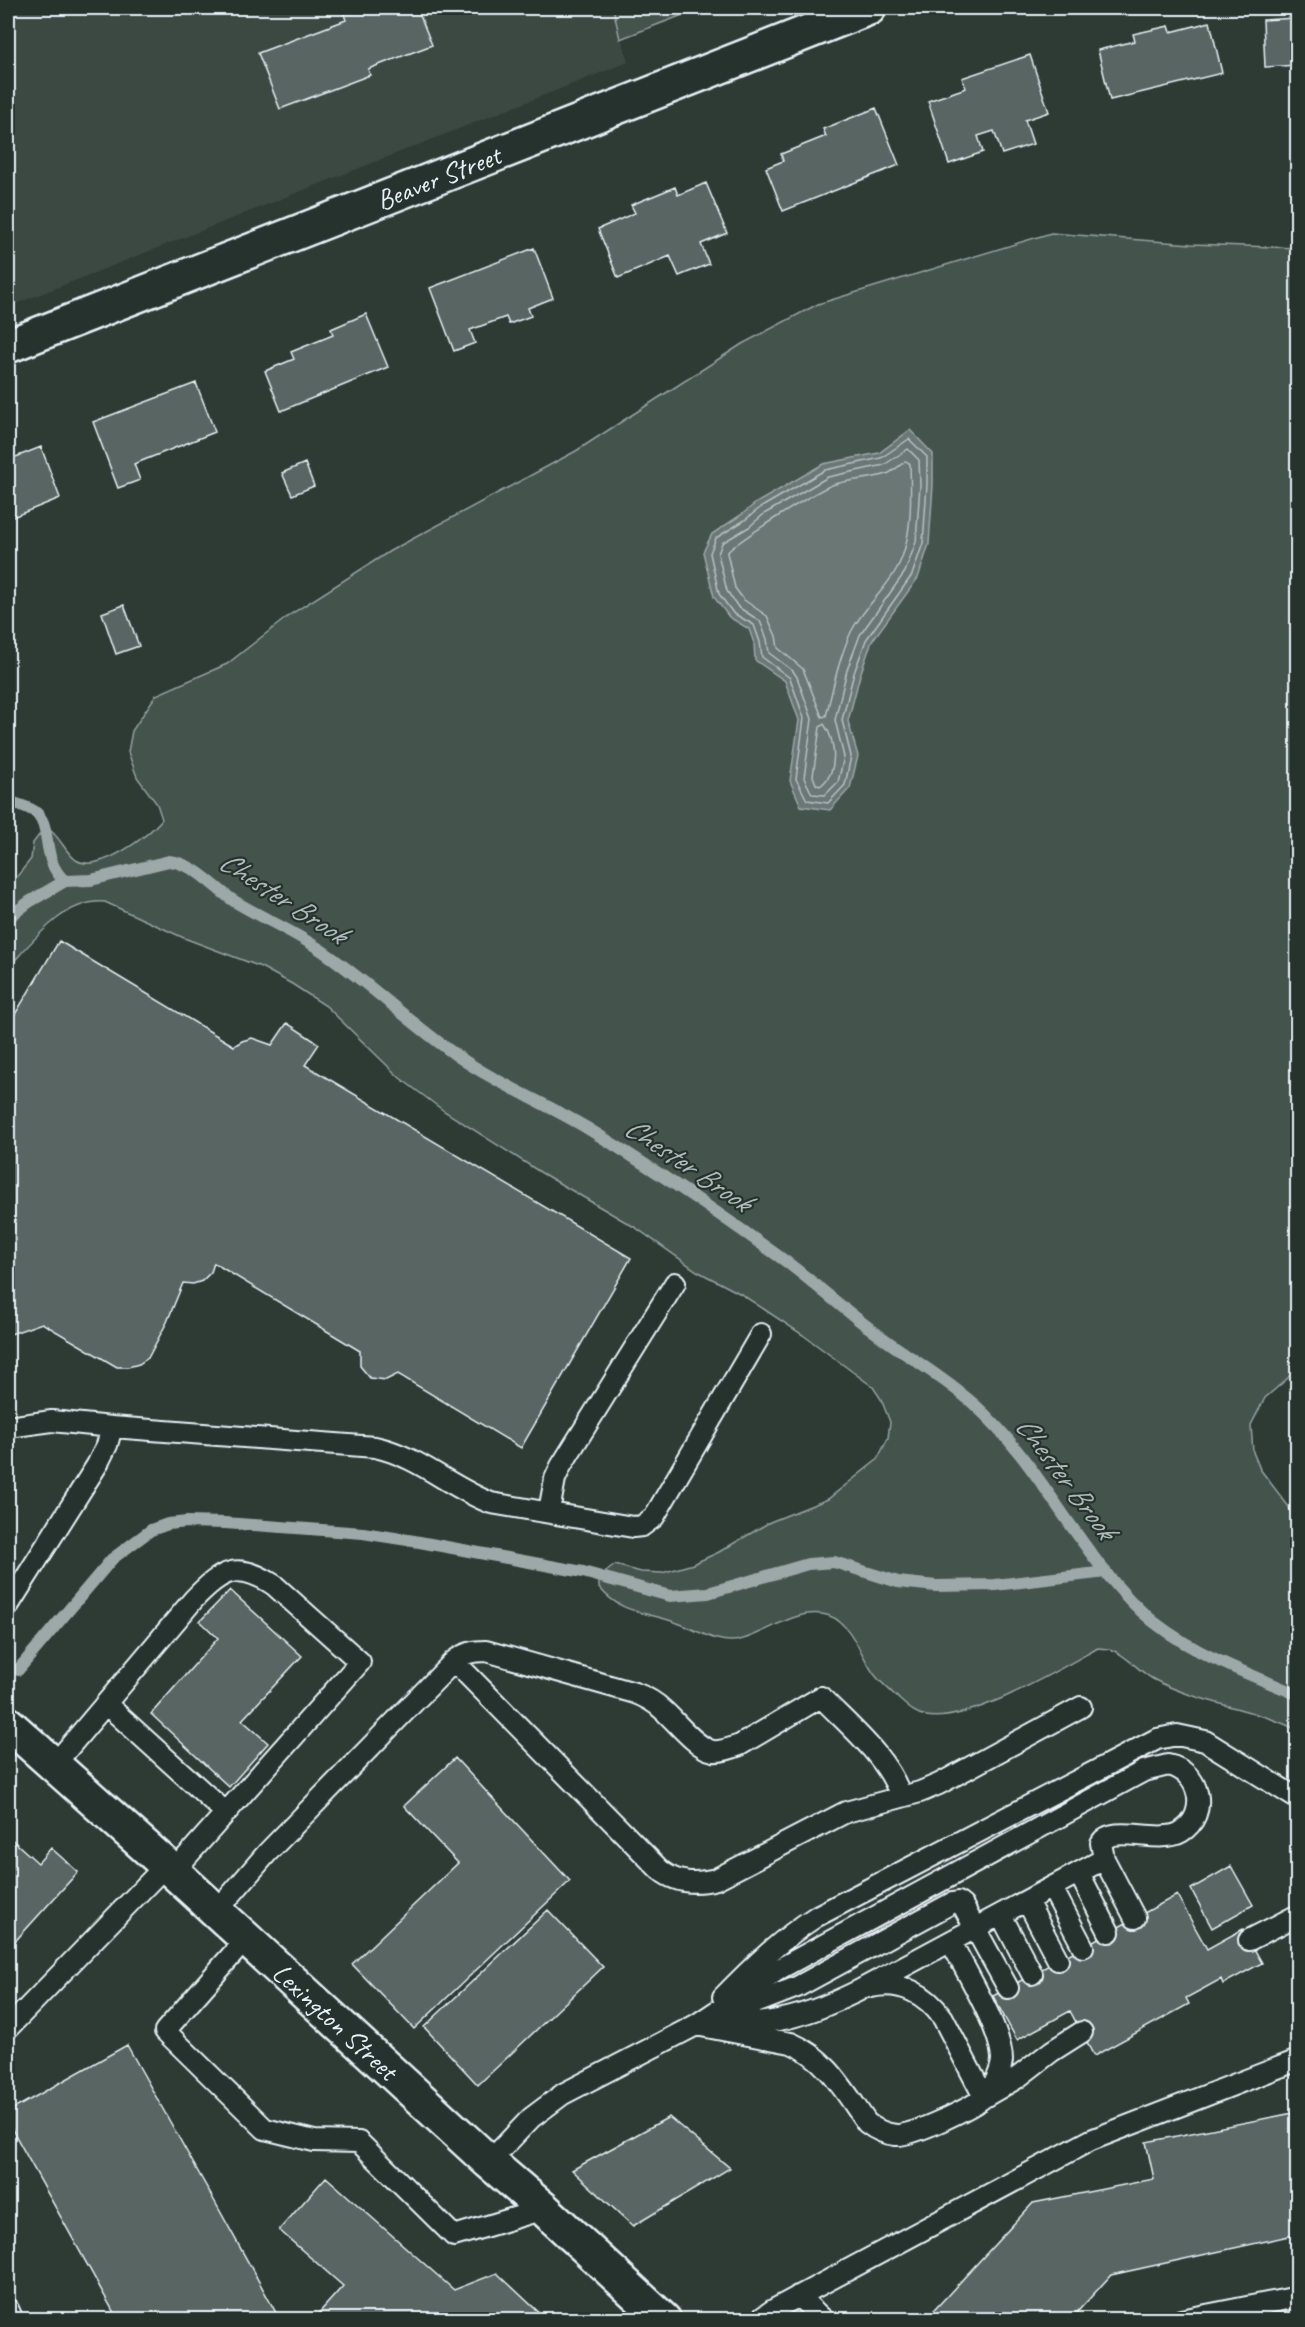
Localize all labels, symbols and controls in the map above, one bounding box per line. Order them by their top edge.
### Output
street label: Beaver Street [371,136,508,218]
water label: Chester Brook [212,842,359,956]
water label: Chester Brook [618,1108,763,1223]
water label: Chester Brook [1007,1408,1128,1551]
street label: Lexington Street [265,1955,407,2089]

